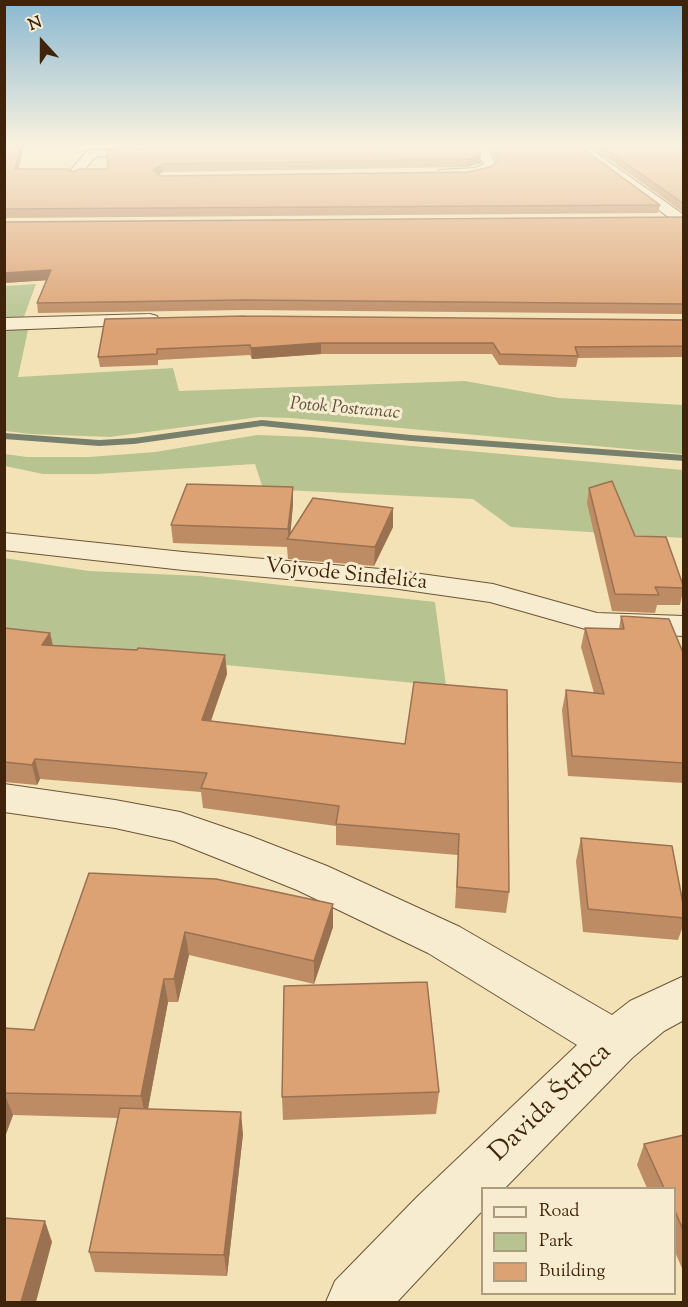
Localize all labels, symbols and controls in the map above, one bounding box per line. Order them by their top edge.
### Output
north arrow [12,12,72,72]
text: N [25,12,45,38]
water label: Potok Postranac [289,394,401,426]
street label: Vojvode Sinđelića [264,555,428,597]
street label: Davida Štrbca [485,1038,619,1170]
legend [481,1187,676,1295]
text: Road [539,1199,579,1225]
text: Park [539,1229,573,1255]
text: Building [539,1259,605,1285]

